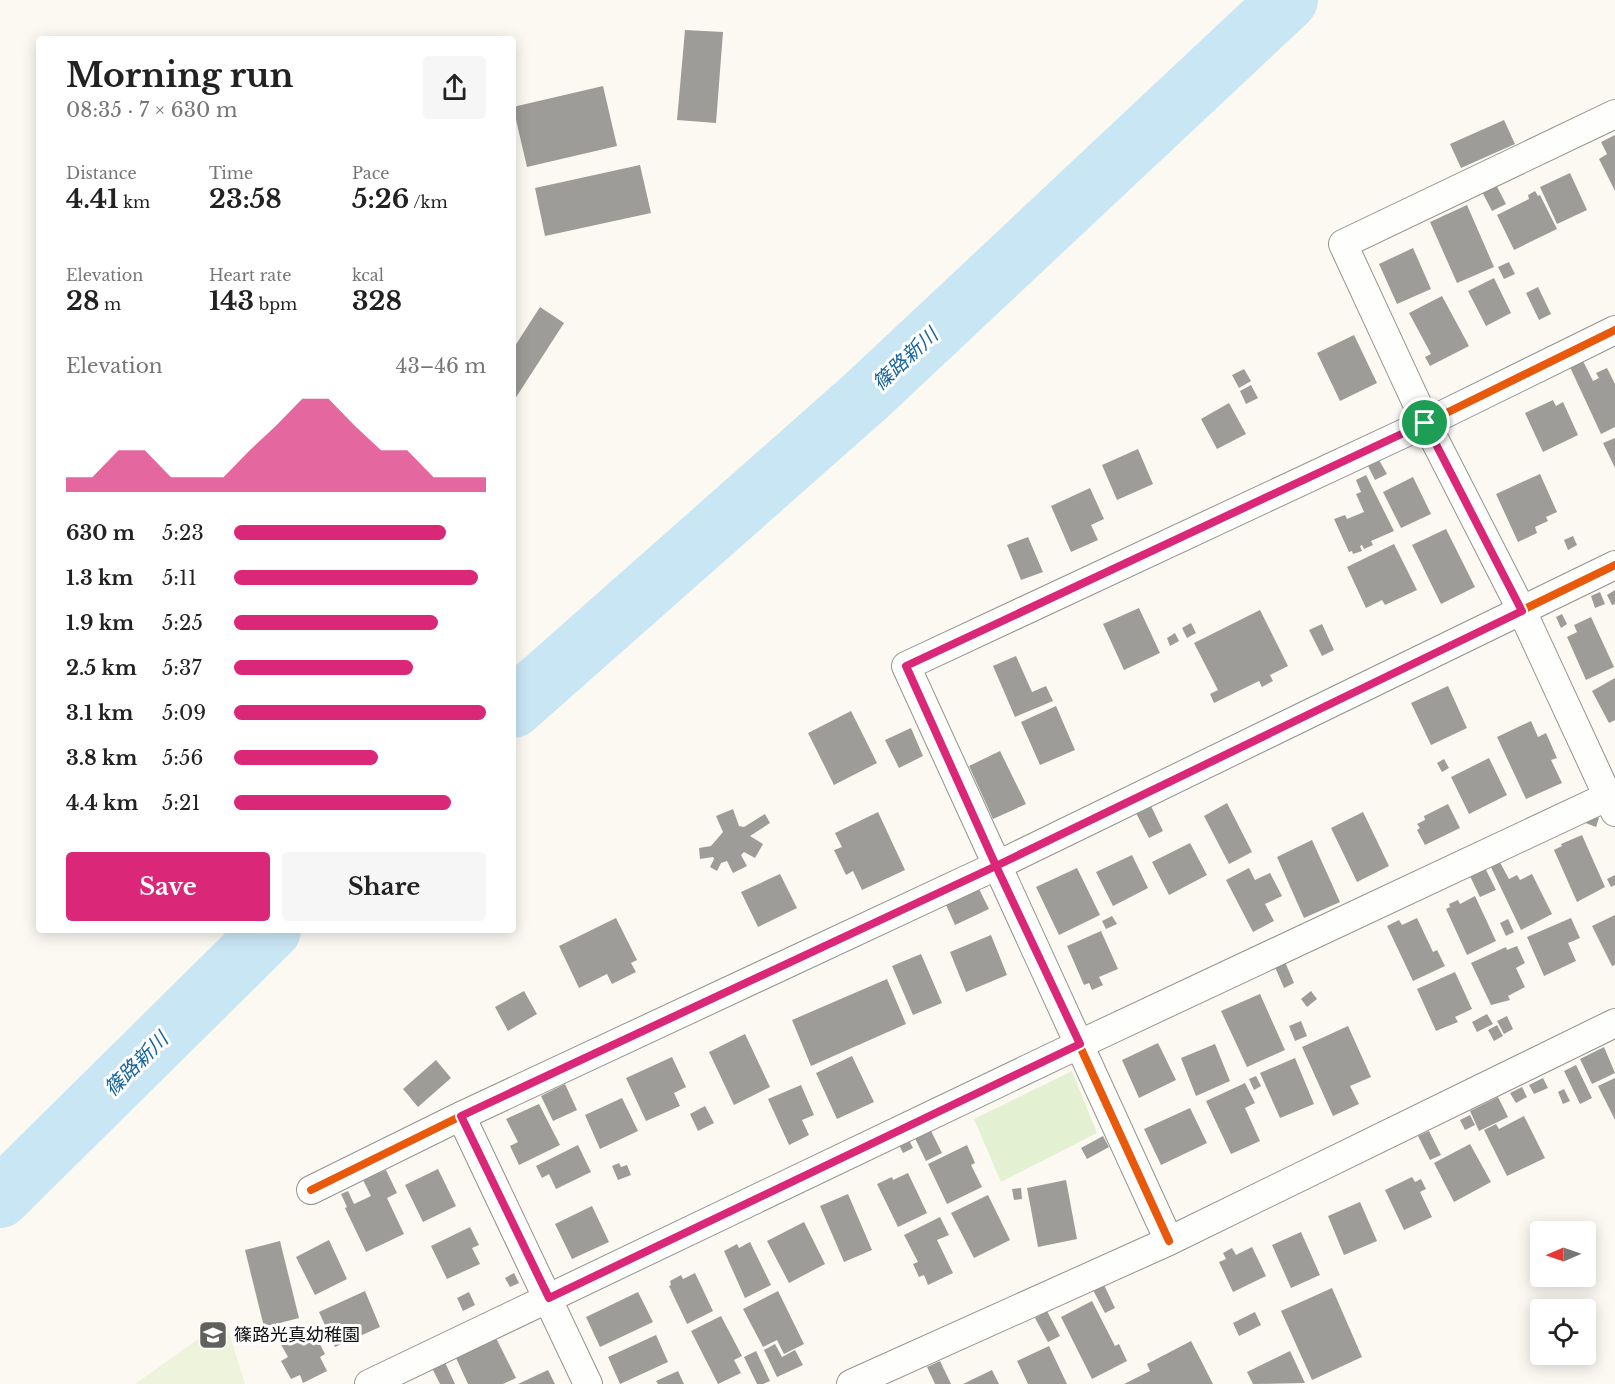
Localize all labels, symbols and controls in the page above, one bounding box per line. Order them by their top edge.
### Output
text: Morning run [66,55,294,96]
button: share [423,56,486,119]
text: 08:35 · 7 × 630 m [66,98,238,122]
text: Distance [66,163,137,183]
text: Time [209,163,253,183]
text: Pace [352,163,389,183]
text: 4.41 [66,183,119,215]
text: 23:58 [209,183,282,215]
text: 5:26 [352,183,409,215]
text: km [119,192,150,212]
text: /km [409,192,448,212]
text: Elevation [66,265,143,285]
text: Heart rate [209,265,291,285]
text: kcal [352,265,384,285]
text: 28 [66,285,99,317]
text: 143 [209,285,254,317]
text: 328 [352,285,402,317]
text: m [99,294,121,314]
text: bpm [254,294,297,314]
water label: 篠路新川 [868,322,944,395]
text: Elevation [66,354,163,378]
text: 43–46 m [396,354,486,378]
pin [1399,397,1450,448]
icon: arrive [1408,406,1441,439]
text: 630 m [66,521,135,545]
text: 5:23 [162,521,204,545]
text: 1.3 km [66,566,133,590]
text: 5:11 [162,566,197,590]
text: 1.9 km [66,611,134,635]
text: 5:25 [162,611,203,635]
text: 2.5 km [66,656,137,680]
text: 5:37 [162,656,201,680]
text: 3.1 km [66,701,133,725]
text: 5:09 [162,701,206,725]
text: 3.8 km [66,746,137,770]
text: 5:56 [162,746,203,770]
text: 4.4 km [66,791,138,815]
text: 5:21 [162,791,200,815]
button: Save [66,852,270,921]
button: Share [282,852,486,921]
water label: 篠路新川 [99,1026,174,1101]
north arrow [1530,1221,1596,1287]
map controls [1530,1221,1596,1365]
button: locate [1530,1299,1596,1365]
school or university icon: 篠路光真幼稚園 [197,1319,229,1351]
place label: 篠路光真幼稚園 [234,1324,360,1346]

